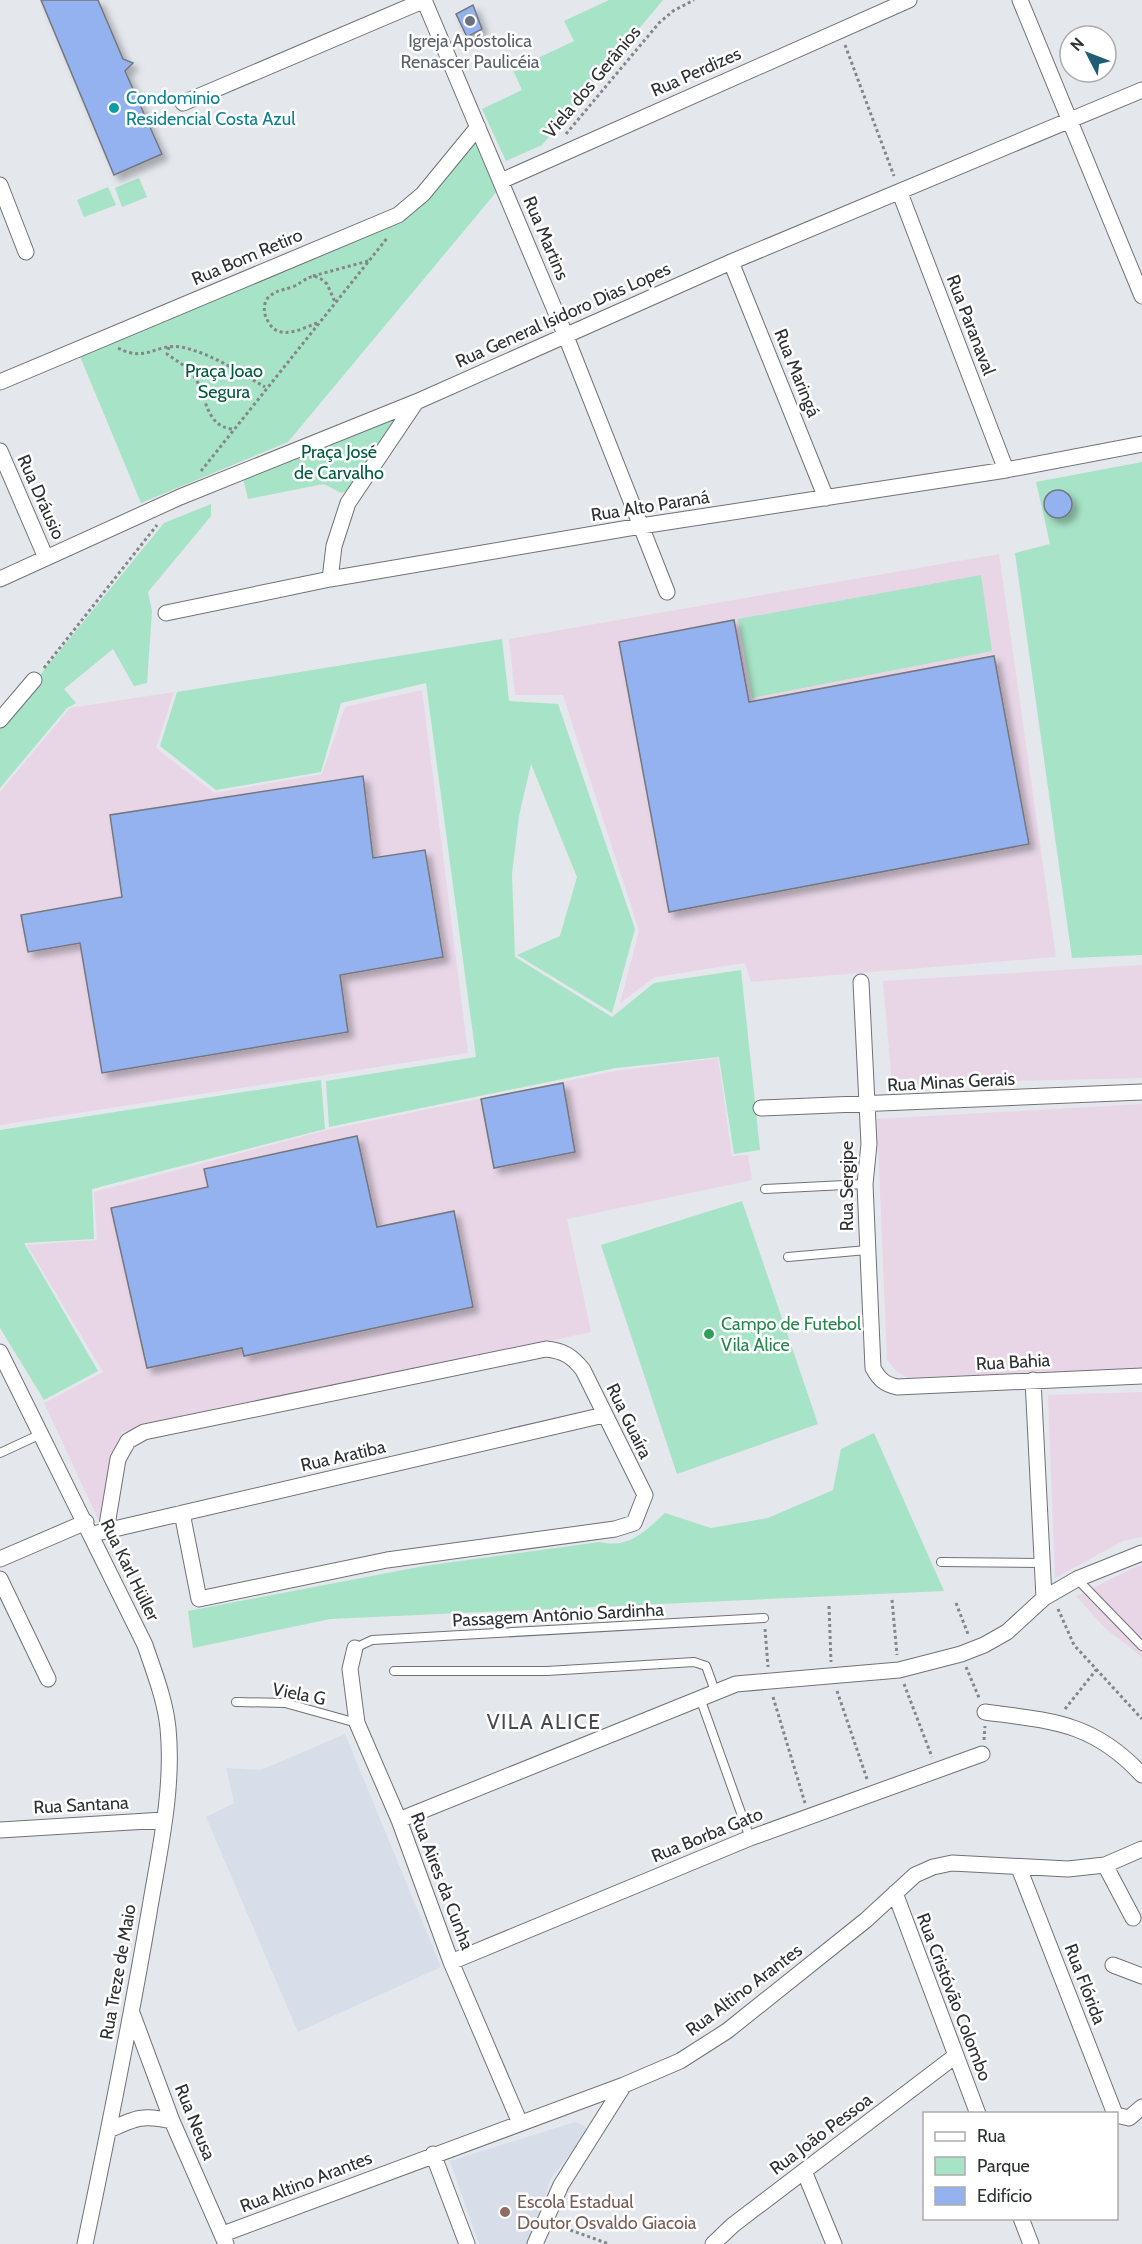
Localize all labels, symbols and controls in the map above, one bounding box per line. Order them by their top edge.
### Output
marker: Igreja Apóstolica Renascer Paulicéia [463,14,477,28]
street label: Viela dos Gerânios [539,21,645,143]
north arrow [1058,24,1118,84]
place label: Igreja Apóstolica Renascer Paulicéia [401,30,540,73]
text: N [1066,34,1088,55]
street label: Rua Perdizes [648,42,744,102]
place label: Condominio Residencial Costa Azul [126,87,296,130]
marker: Condominio Residencial Costa Azul [107,101,121,115]
street label: Rua Martins [518,193,574,283]
street label: Rua Bom Retiro [188,224,306,290]
street label: Rua General Isidoro Dias Lopes [452,258,674,372]
street label: Rua Paranaval [942,272,1000,379]
street label: Rua Maringá [769,326,825,421]
park label: Praça Joao Segura [185,360,263,403]
park label: Praça José de Carvalho [294,441,384,484]
street label: Rua Dráusio [13,451,69,543]
street label: Rua Alto Paraná [589,486,711,526]
street label: Rua Minas Gerais [887,1068,1015,1096]
street label: Rua Sergipe [836,1141,858,1231]
place label: Campo de Futebol Vila Alice [721,1313,862,1356]
marker: Campo de Futebol Vila Alice [702,1327,716,1341]
street label: Rua Bahia [975,1349,1051,1375]
street label: Rua Guaíra [601,1380,657,1462]
street label: Rua Aratiba [298,1435,388,1476]
street label: Rua Karl Hüller [96,1515,164,1625]
street label: Passagem Antônio Sardinha [452,1598,665,1632]
street label: Viela G [270,1678,328,1710]
district label: VILA ALICE [487,1709,601,1734]
street label: Rua Santana [33,1792,129,1818]
street label: Rua Borba Gato [648,1803,766,1867]
street label: Rua Aires da Cunha [406,1809,478,1953]
street label: Rua Treze de Maio [95,1902,141,2041]
street label: Rua Cristóvão Colombo [912,1910,996,2084]
street label: Rua Altino Arantes [682,1939,806,2041]
street label: Rua Flórida [1060,1941,1111,2028]
street label: Rua Neusa [170,2081,220,2164]
street label: Rua João Pessoa [766,2088,877,2180]
legend [923,2112,1118,2220]
text: Rua [977,2125,1006,2147]
street label: Rua Altino Arantes [237,2147,375,2217]
text: Parque [977,2155,1030,2177]
text: Edifício [977,2185,1032,2207]
place label: Escola Estadual Doutor Osvaldo Giacoia [517,2191,697,2234]
marker: Escola Estadual Doutor Osvaldo Giacoia [498,2205,512,2219]

